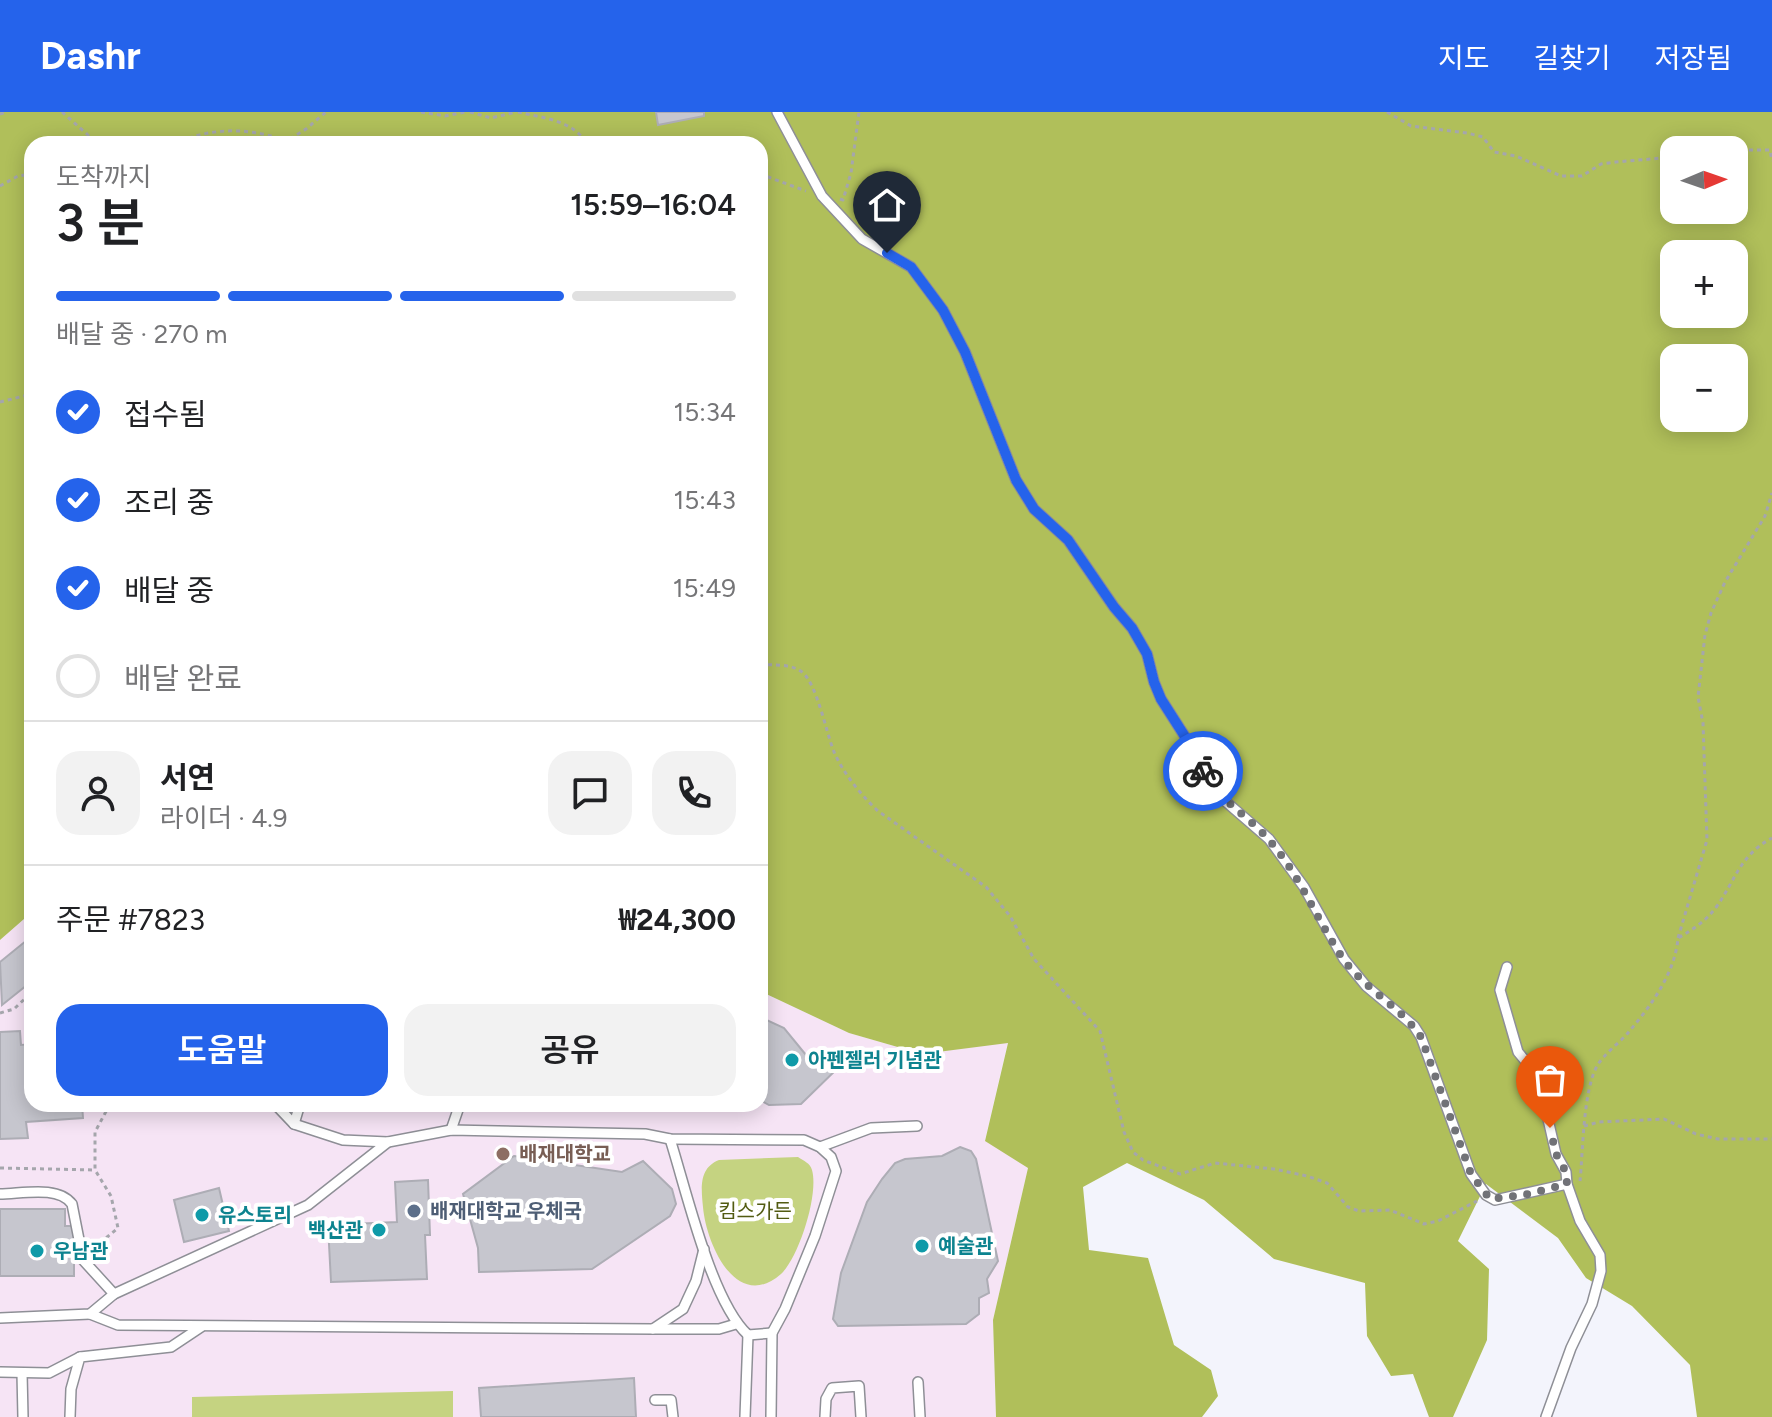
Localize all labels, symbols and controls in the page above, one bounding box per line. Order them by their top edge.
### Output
text: Dashr [40,33,141,79]
text: 지도 [1438,41,1489,75]
text: 길찾기 [1533,41,1611,75]
text: 저장됨 [1655,41,1732,75]
north arrow [1660,136,1748,224]
map controls [1660,136,1748,432]
text: 도착까지 [56,161,152,193]
pin [853,171,921,253]
icon: home [865,183,909,227]
text: 15:59–16:04 [570,186,736,223]
text: 3 분 [56,192,145,254]
button: + [1660,240,1748,328]
text: 배달 중 · 270 m [56,318,227,350]
button: − [1660,344,1748,432]
icon: check [56,390,100,434]
text: 접수됨 [124,396,207,433]
text: 15:34 [673,396,736,428]
icon: check [56,478,100,522]
text: 조리 중 [124,484,214,521]
text: 15:43 [673,484,736,516]
icon: check [56,566,100,610]
text: 배달 중 [124,572,214,609]
text: 15:49 [673,572,736,604]
text: 배달 완료 [124,660,242,697]
courier [1163,731,1243,811]
icon: bike [1181,749,1225,793]
button: person [56,751,140,835]
button: chat [548,751,632,835]
button: phone [652,751,736,835]
text: 서연 [160,759,215,796]
text: 라이더 · 4.9 [160,802,287,834]
text: 주문 #7823 [56,901,205,938]
text: ₩24,300 [619,901,736,938]
button: 도움말 [56,1004,388,1096]
button: 공유 [404,1004,736,1096]
pin [1516,1046,1584,1128]
place label: 아펜젤러 기념관 [808,1048,942,1072]
marker: 아펜젤러 기념관 [783,1051,801,1069]
icon: bag [1528,1058,1572,1102]
place label: 배재대학교 [519,1142,611,1166]
marker: 배재대학교 [494,1145,512,1163]
place label: 배재대학교 우체국 [430,1199,582,1223]
park label: 킴스가든 [718,1199,792,1223]
marker: 배재대학교 우체국 [405,1202,423,1220]
place label: 유스토리 [218,1203,292,1227]
marker: 유스토리 [193,1206,211,1224]
place label: 백산관 [308,1218,364,1242]
marker: 백산관 [370,1221,388,1239]
place label: 예술관 [938,1234,994,1258]
marker: 예술관 [913,1237,931,1255]
place label: 우남관 [53,1239,109,1263]
marker: 우남관 [28,1242,46,1260]

